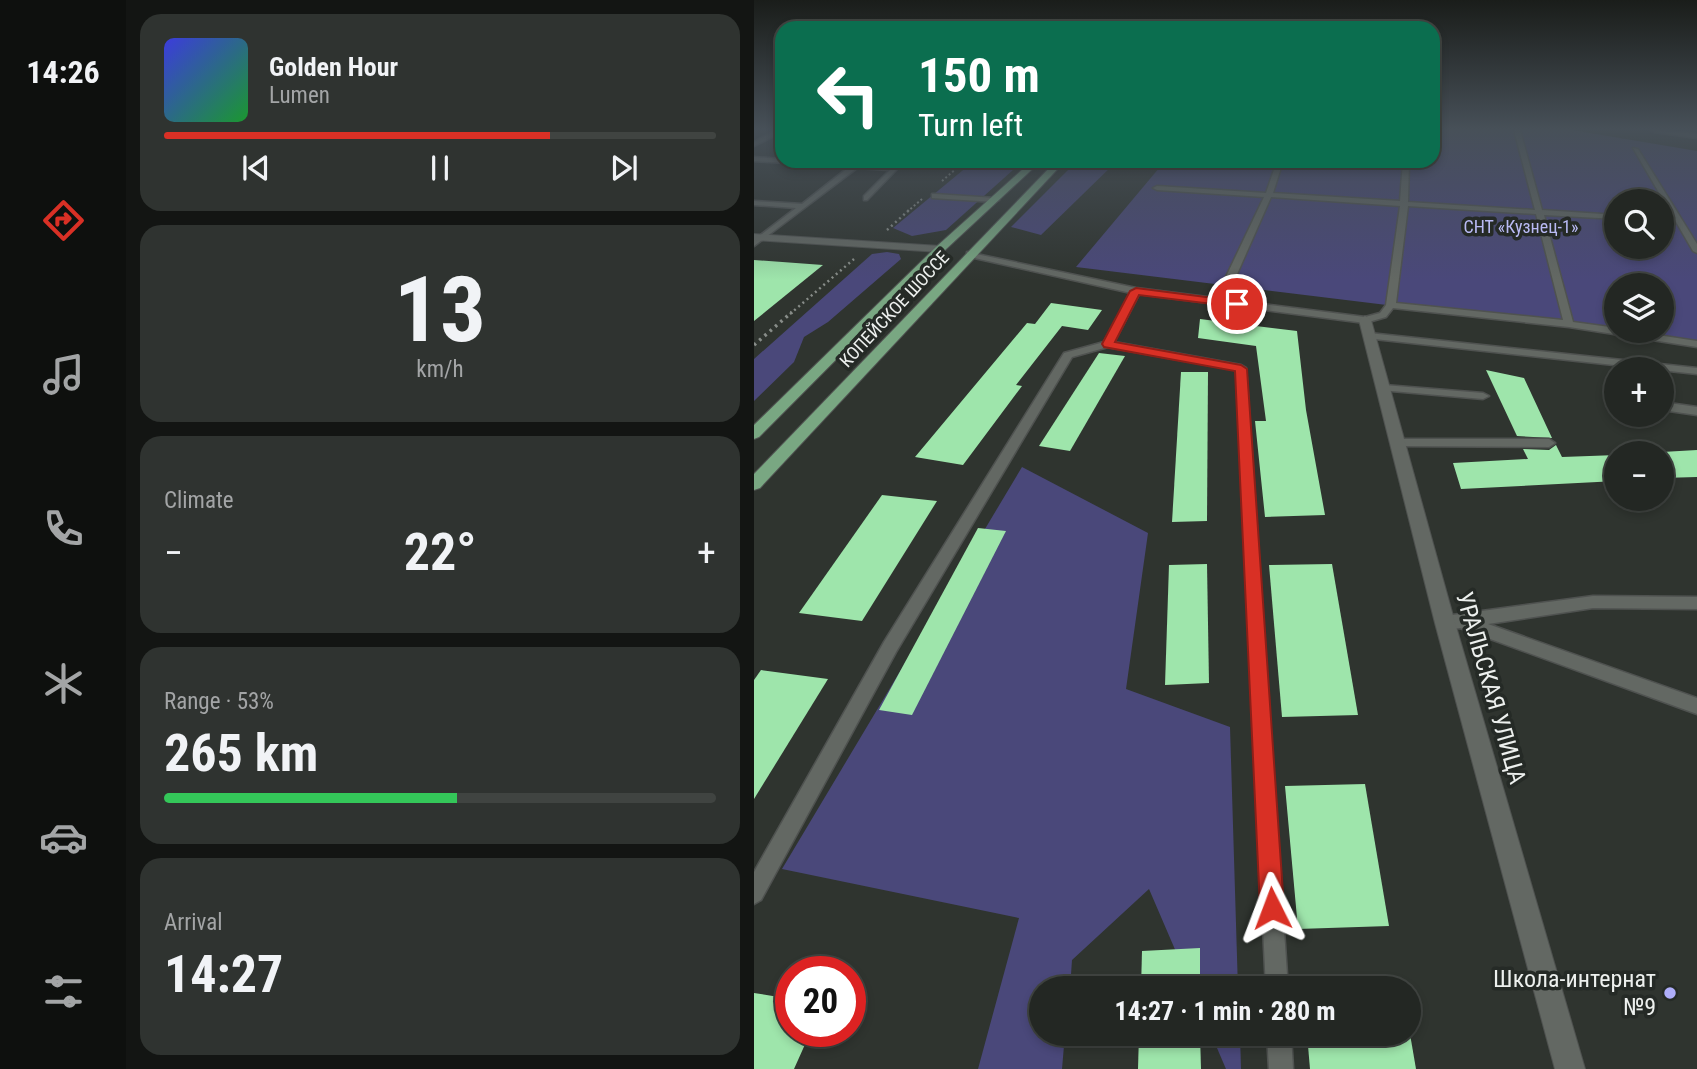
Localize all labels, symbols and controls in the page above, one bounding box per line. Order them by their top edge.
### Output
text: 150 m [918,47,1040,104]
icon: left [803,49,894,140]
text: Golden Hour [269,52,398,82]
text: 14:26 [26,53,100,91]
text: Lumen [269,82,330,109]
text: Turn left [918,106,1023,144]
icon: previous [237,149,275,187]
icon: pause [421,149,459,187]
icon: next [605,149,643,187]
map controls [1604,189,1674,511]
button: search [1604,189,1674,259]
icon: directions [39,196,88,245]
park label: СНТ «Кузнец-1» [1464,216,1578,237]
street label: КОПЕЙСКОЕ ШОССЕ [835,247,953,371]
text: 13 [394,257,486,363]
button: layers [1604,273,1674,343]
pin [1207,274,1267,334]
icon: arrive [1218,285,1256,323]
icon: music [39,350,88,399]
text: km/h [416,356,464,383]
button: + [1604,357,1674,427]
button: − [1604,441,1674,511]
text: Climate [164,487,234,514]
icon: phone [39,504,88,553]
text: 22° [404,522,476,583]
text: − [164,531,183,575]
text: + [697,531,716,575]
street label: УРАЛЬСКАЯ УЛИЦА [1450,589,1532,787]
icon: climate [39,659,88,708]
text: Range · 53% [164,688,274,715]
text: 265 km [164,723,318,784]
icon: car [39,813,88,862]
position arrow [1235,871,1309,945]
text: Arrival [164,909,223,936]
text: 14:27 [164,944,283,1005]
speed limit sign: 20 [775,956,866,1047]
place label: Школа-интернат №9 [1493,965,1656,1021]
icon: filters [39,967,88,1016]
marker: Школа-интернат №9 [1662,985,1678,1001]
text: 14:27 · 1 min · 280 m [1115,996,1335,1026]

